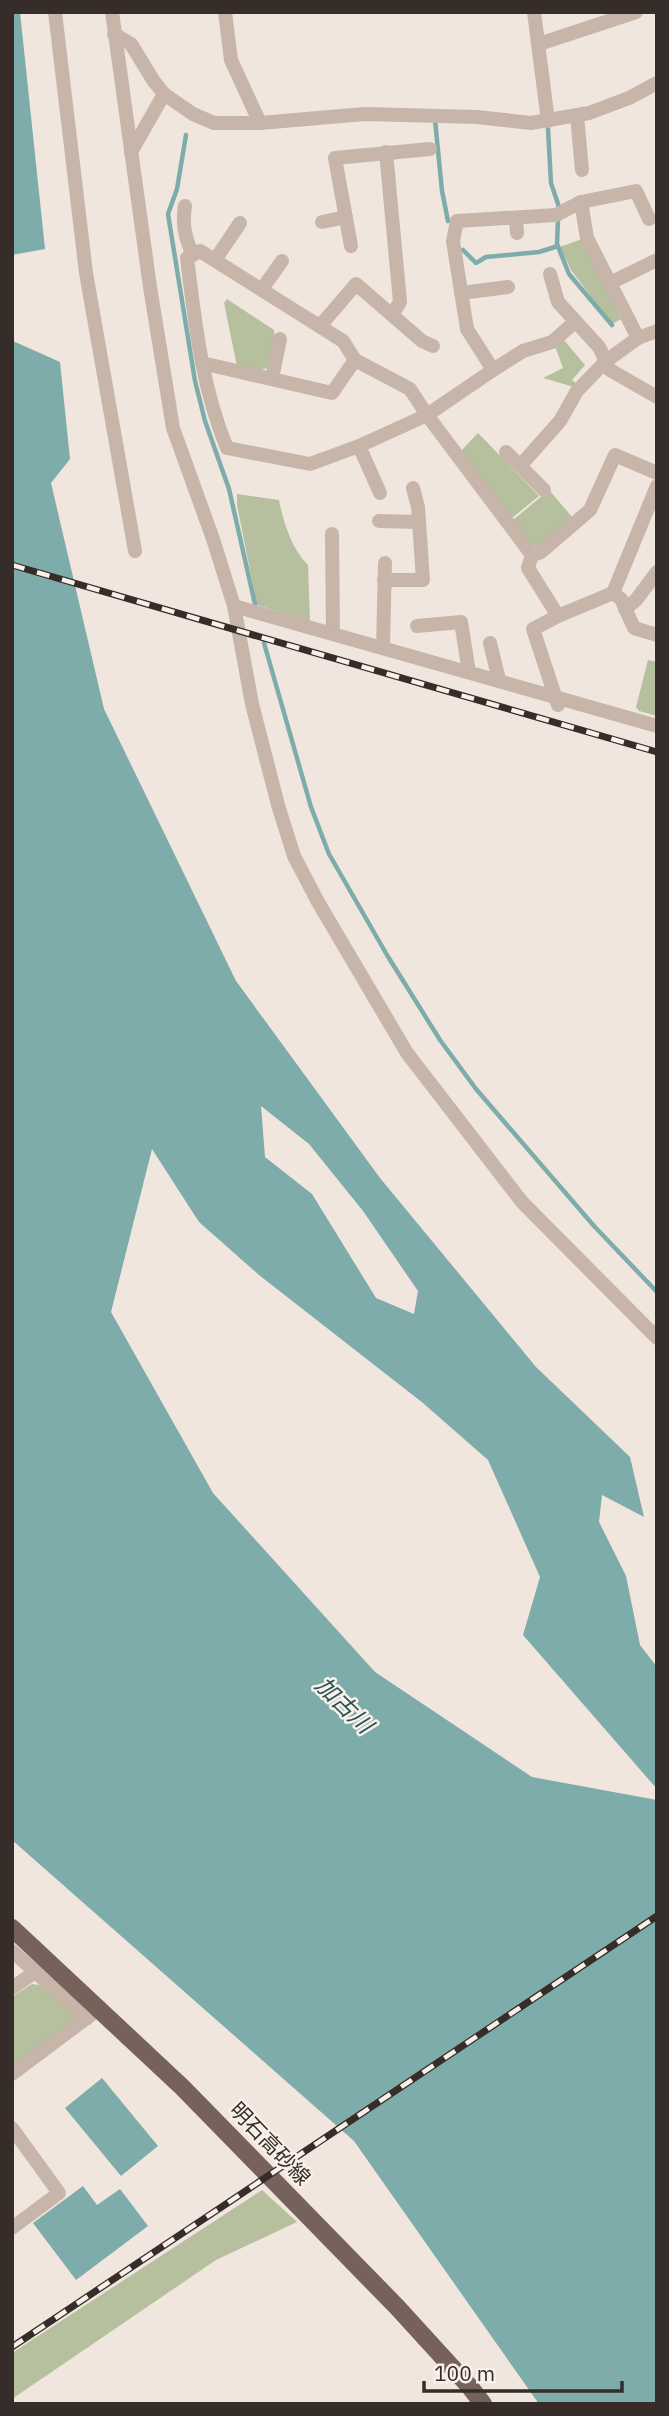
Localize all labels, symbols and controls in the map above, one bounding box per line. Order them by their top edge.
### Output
water label: 加古川 [309,1670,382,1741]
street label: 明石高砂線 [224,2096,317,2191]
scale bar [424,2350,622,2394]
text: 100 m [434,2359,495,2387]

